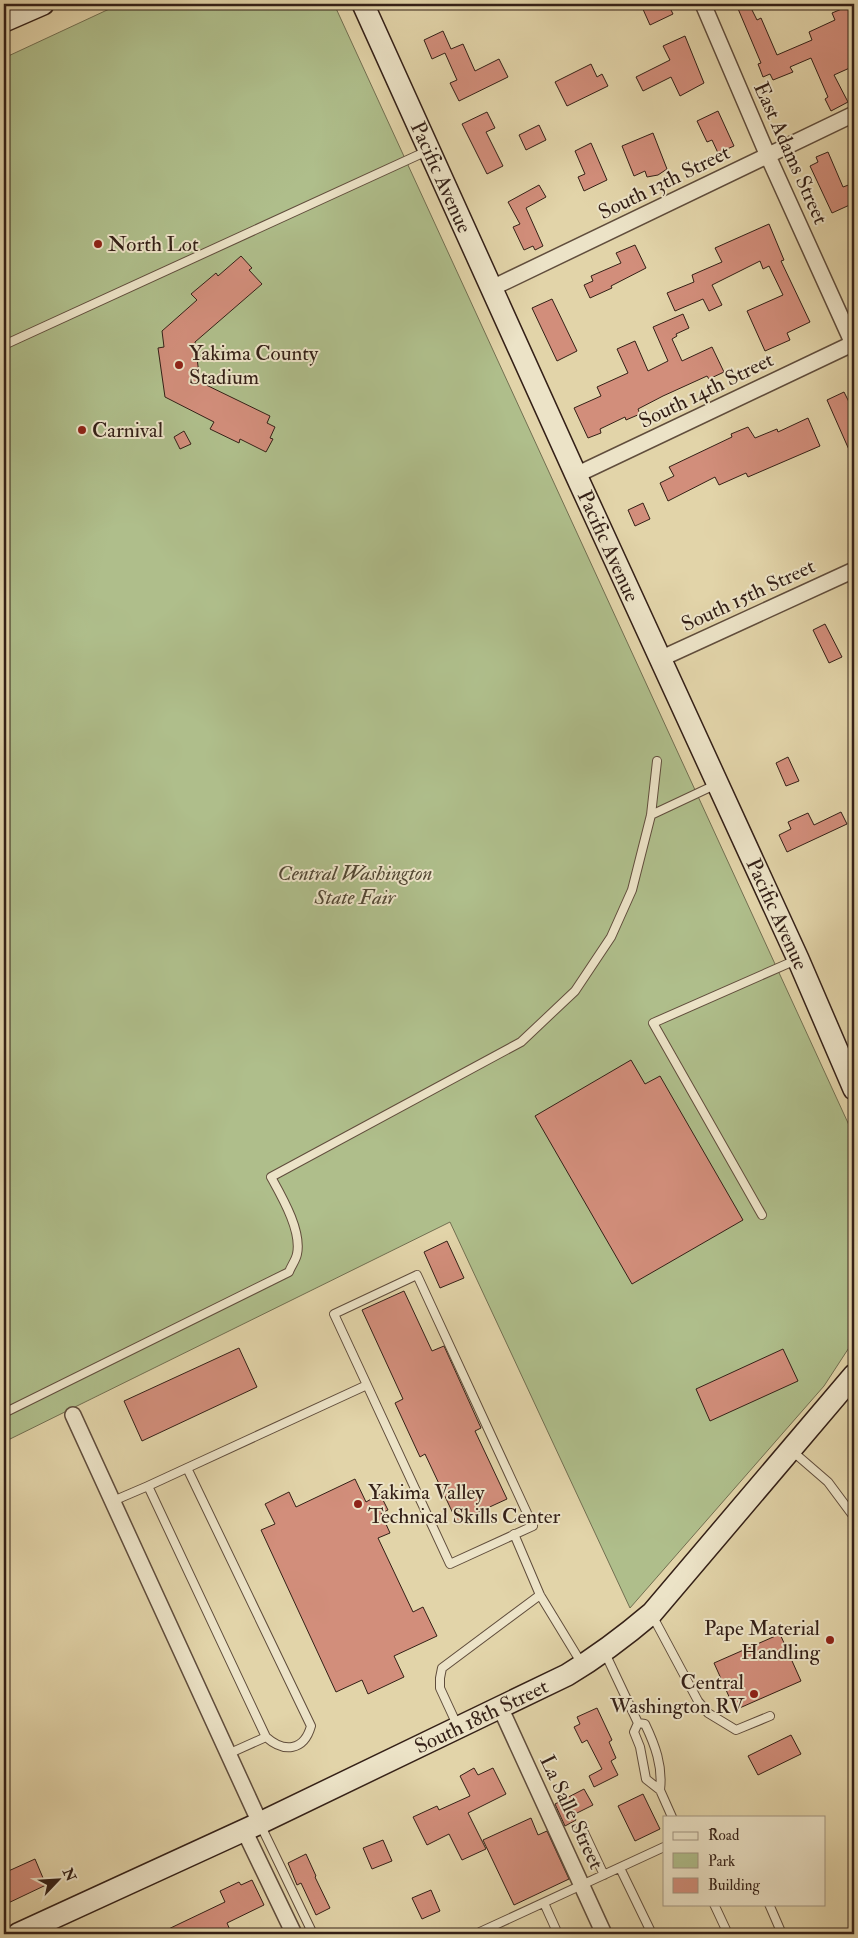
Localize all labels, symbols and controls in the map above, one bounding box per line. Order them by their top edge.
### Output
street label: East Adams Street [747,78,834,229]
street label: Pacific Avenue [404,117,478,238]
street label: South 13th Street [594,139,735,226]
place label: North Lot [108,231,199,258]
marker: North Lot [92,238,104,250]
place label: Yakima County Stadium [189,340,319,391]
street label: South 14th Street [634,346,778,435]
marker: Yakima County Stadium [173,359,185,371]
place label: Carnival [92,417,164,444]
marker: Carnival [76,424,88,436]
street label: Pacific Avenue [571,486,645,606]
street label: South 15th Street [677,553,819,638]
street label: Pacific Avenue [740,854,814,974]
park label: Central Washington State Fair [278,860,432,911]
place label: Yakima Valley Technical Skills Center [368,1479,561,1530]
marker: Yakima Valley Technical Skills Center [352,1498,364,1510]
place label: Pape Material Handling [704,1615,821,1666]
marker: Pape Material Handling [824,1634,836,1646]
place label: Central Washington RV [609,1669,745,1720]
street label: South 18th Street [410,1673,553,1760]
marker: Central Washington RV [748,1688,760,1700]
street label: La Salle Street [533,1751,610,1874]
legend [663,1816,826,1906]
text: Road [708,1826,740,1845]
text: Park [708,1852,735,1871]
north arrow [32,1856,82,1906]
text: N [59,1865,80,1884]
text: Building [708,1876,760,1895]

